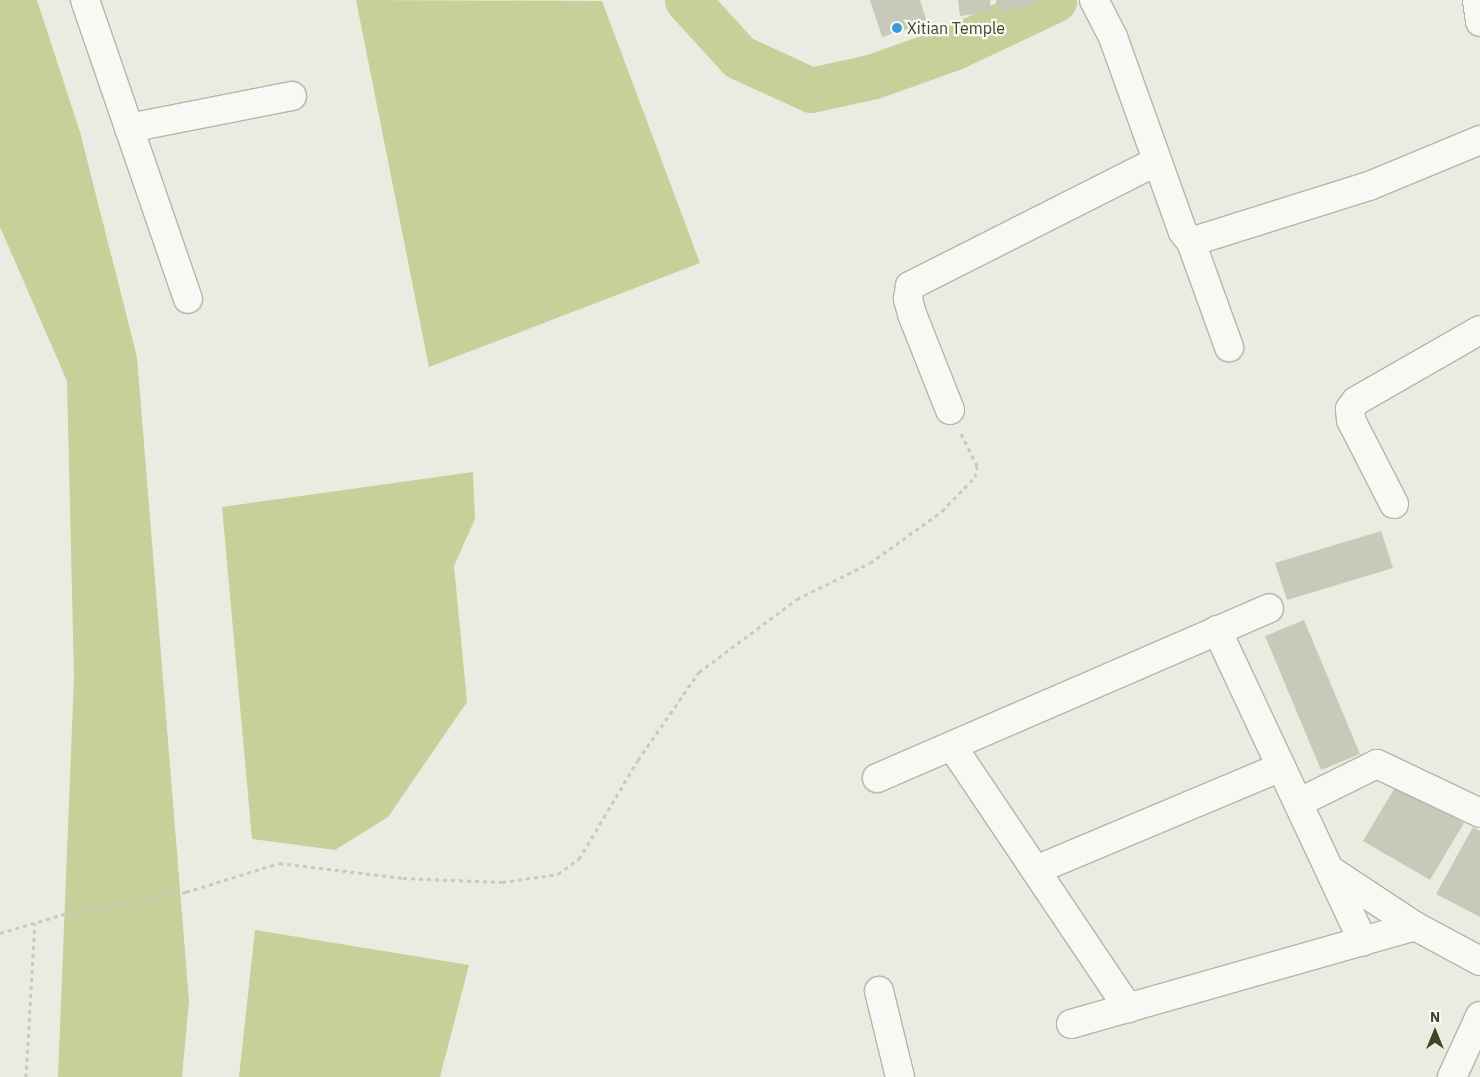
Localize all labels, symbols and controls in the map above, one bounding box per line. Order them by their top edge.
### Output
place label: Xitian Temple [907,18,1005,38]
marker: Xitian Temple [891,22,903,34]
north arrow [1410,1007,1460,1057]
text: N [1430,1008,1440,1026]

